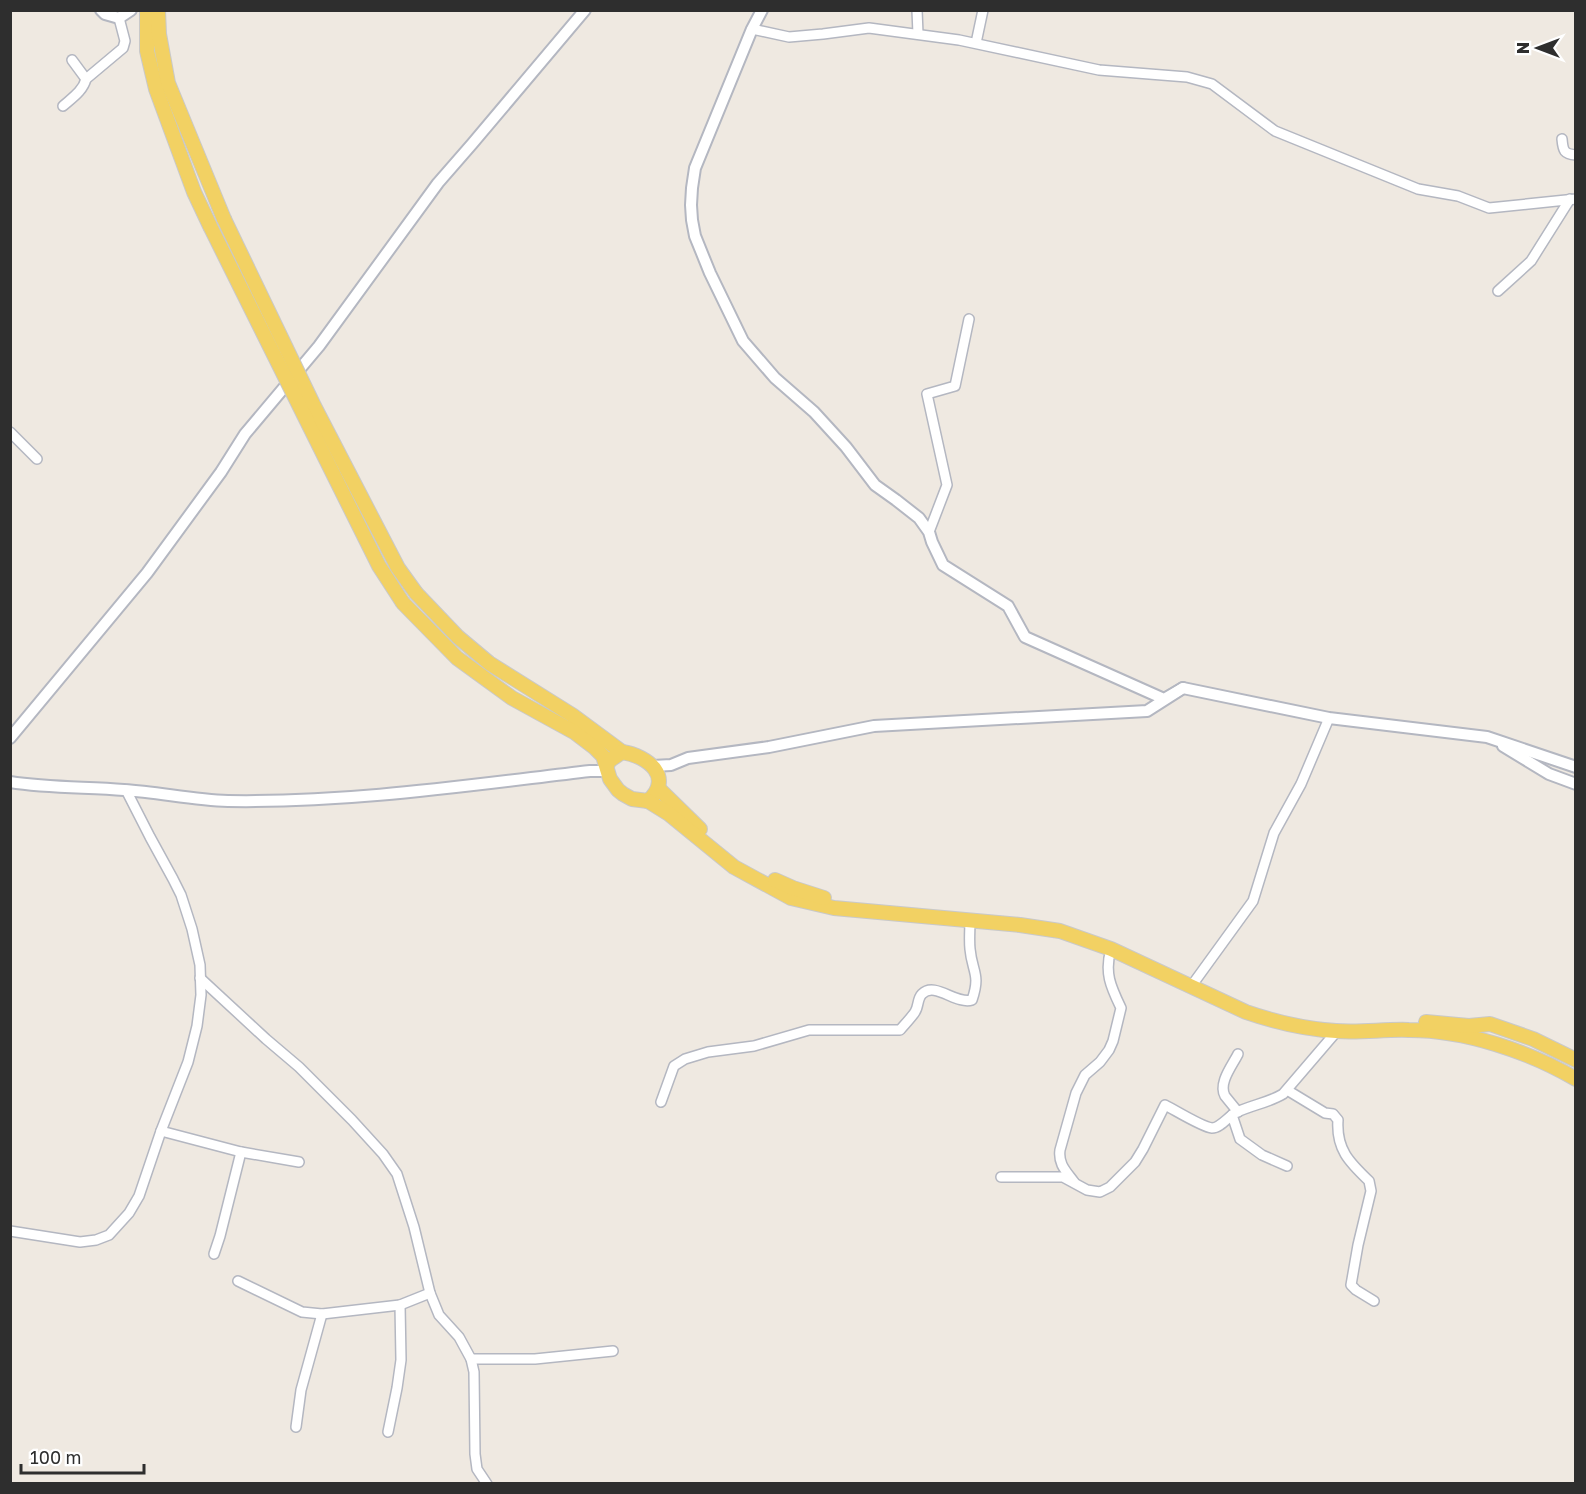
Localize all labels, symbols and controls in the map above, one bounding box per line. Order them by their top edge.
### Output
north arrow [1508,18,1568,78]
text: N [1513,42,1533,54]
scale bar [21,1437,144,1475]
text: 100 m [30,1446,81,1468]

